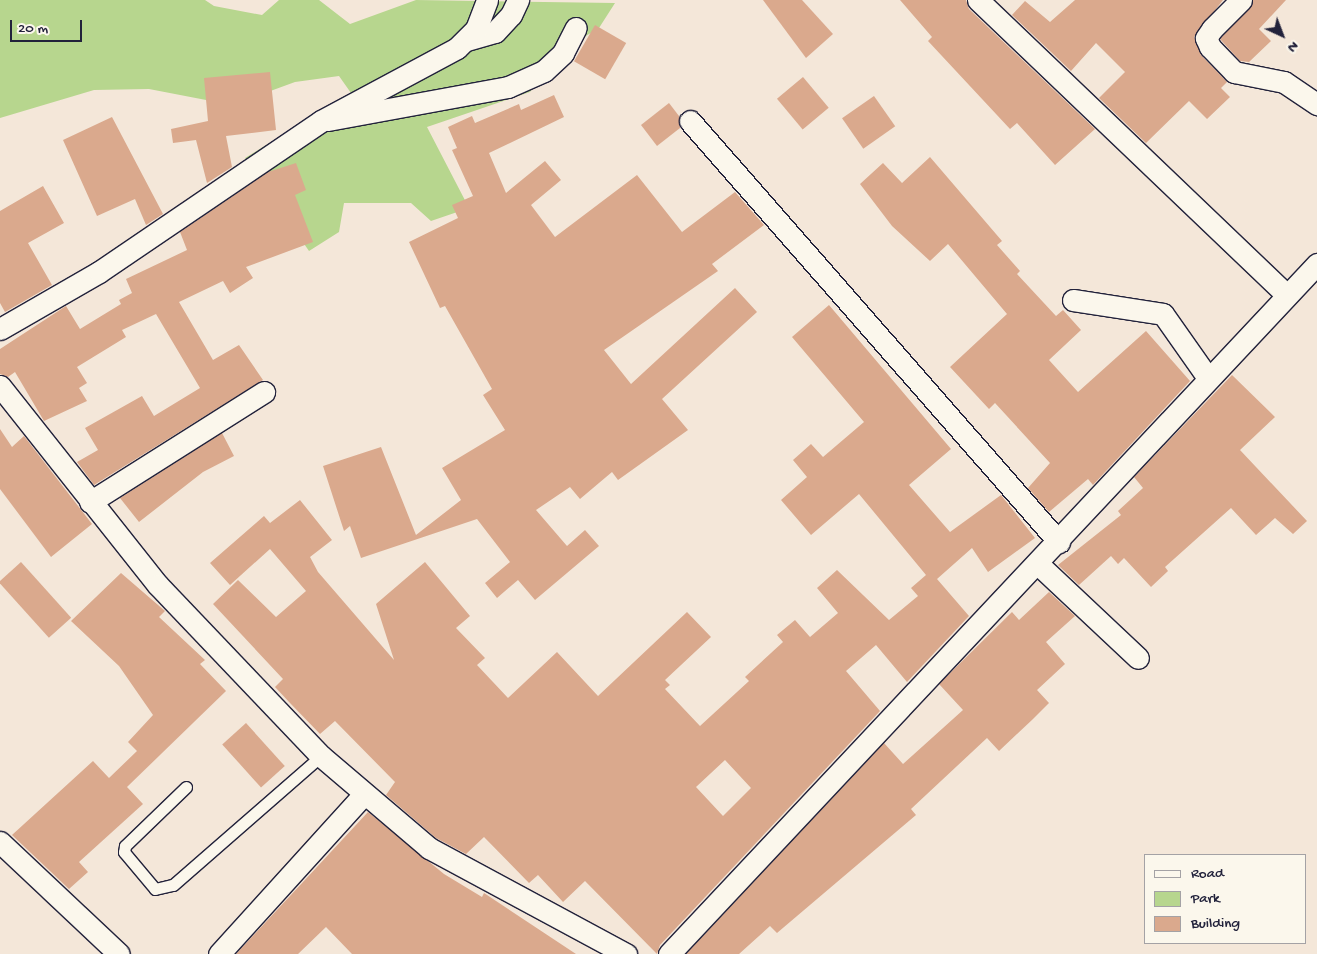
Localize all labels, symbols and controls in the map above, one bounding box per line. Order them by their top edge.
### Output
scale bar [12,10,85,42]
north arrow [1257,10,1307,60]
text: 20 m [18,20,48,38]
text: N [1283,37,1302,56]
legend [1144,854,1307,944]
text: Road [1191,865,1224,883]
text: Park [1191,890,1220,908]
text: Building [1191,915,1240,933]

